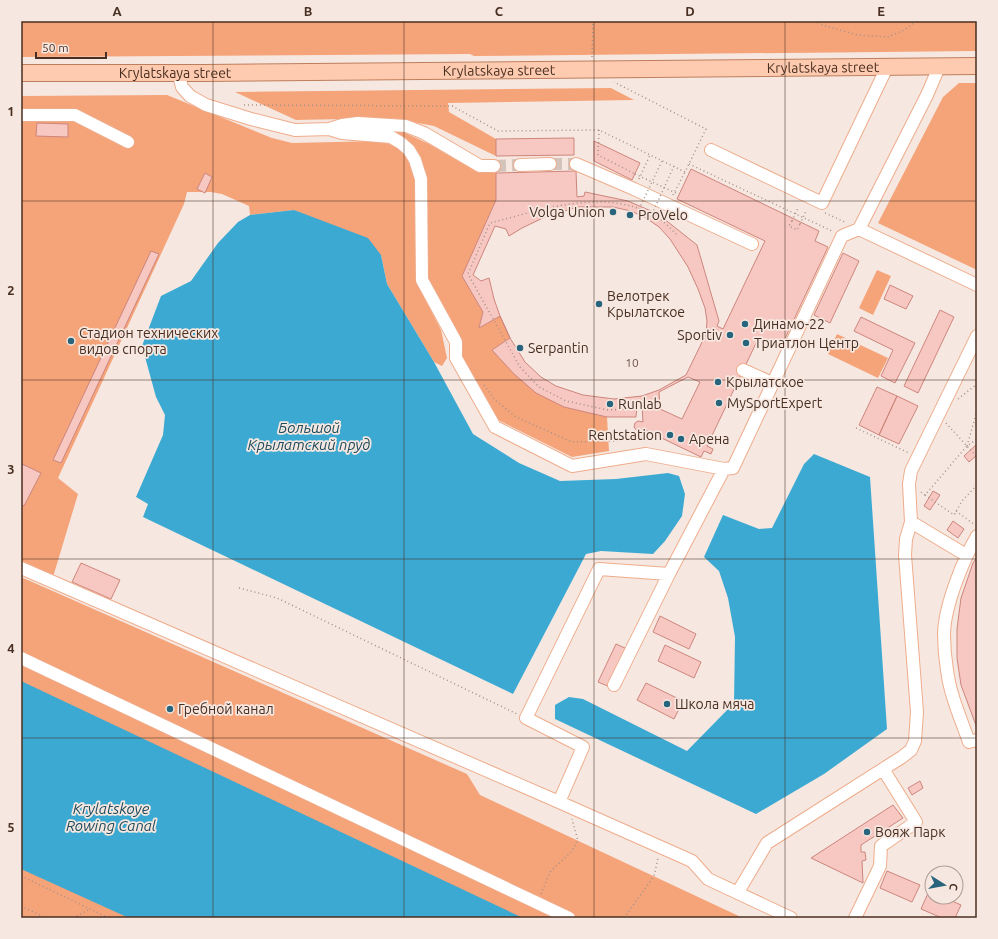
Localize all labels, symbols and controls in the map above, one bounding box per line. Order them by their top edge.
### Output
text: A [112,4,122,18]
text: B [304,4,313,18]
text: C [495,4,504,18]
text: D [685,4,695,18]
text: E [877,4,885,18]
scale bar [36,34,106,60]
text: 50 m [42,41,69,54]
street label: Krylatskaya street [767,59,880,76]
street label: Krylatskaya street [443,62,556,79]
street label: Krylatskaya street [119,65,232,81]
text: 1 [7,104,15,118]
place label: Volga Union [529,204,605,220]
marker: Volga Union [608,207,618,217]
place label: ProVelo [638,207,688,223]
marker: ProVelo [625,210,635,220]
text: 2 [7,283,15,297]
place label: Велотрек Крылатское [607,288,685,320]
marker: Велотрек Крылатское [594,299,604,309]
place label: Динамо-22 [753,316,825,332]
marker: Динамо-22 [740,319,750,329]
place label: Стадион технических видов спорта [79,325,218,357]
place label: Sportiv [677,327,722,343]
marker: Sportiv [725,330,735,340]
place label: Триатлон Центр [754,335,859,351]
marker: Стадион технических видов спорта [66,336,76,346]
marker: Триатлон Центр [741,338,751,348]
place label: Serpantin [528,340,589,356]
marker: Serpantin [515,343,525,353]
house number: 10 [625,356,639,369]
place label: Крылатское [726,374,804,390]
marker: Крылатское [713,377,723,387]
place label: MySportExpert [727,395,823,411]
place label: Runlab [618,396,662,412]
marker: MySportExpert [714,398,724,408]
marker: Runlab [605,399,615,409]
water label: Большой Крылатский пруд [248,419,370,453]
place label: Rentstation [588,427,662,443]
marker: Rentstation [665,430,675,440]
place label: Арена [689,431,729,447]
marker: Арена [676,434,686,444]
text: 3 [7,462,15,476]
text: 4 [7,641,15,655]
place label: Школа мяча [675,696,755,712]
marker: Школа мяча [662,699,672,709]
place label: Гребной канал [178,701,274,717]
marker: Гребной канал [165,704,175,714]
water label: Krylatskoye Rowing Canal [66,800,157,834]
text: 5 [7,820,15,834]
place label: Вояж Парк [875,824,945,840]
marker: Вояж Парк [862,827,872,837]
north arrow [924,865,964,905]
text: С [947,882,960,892]

